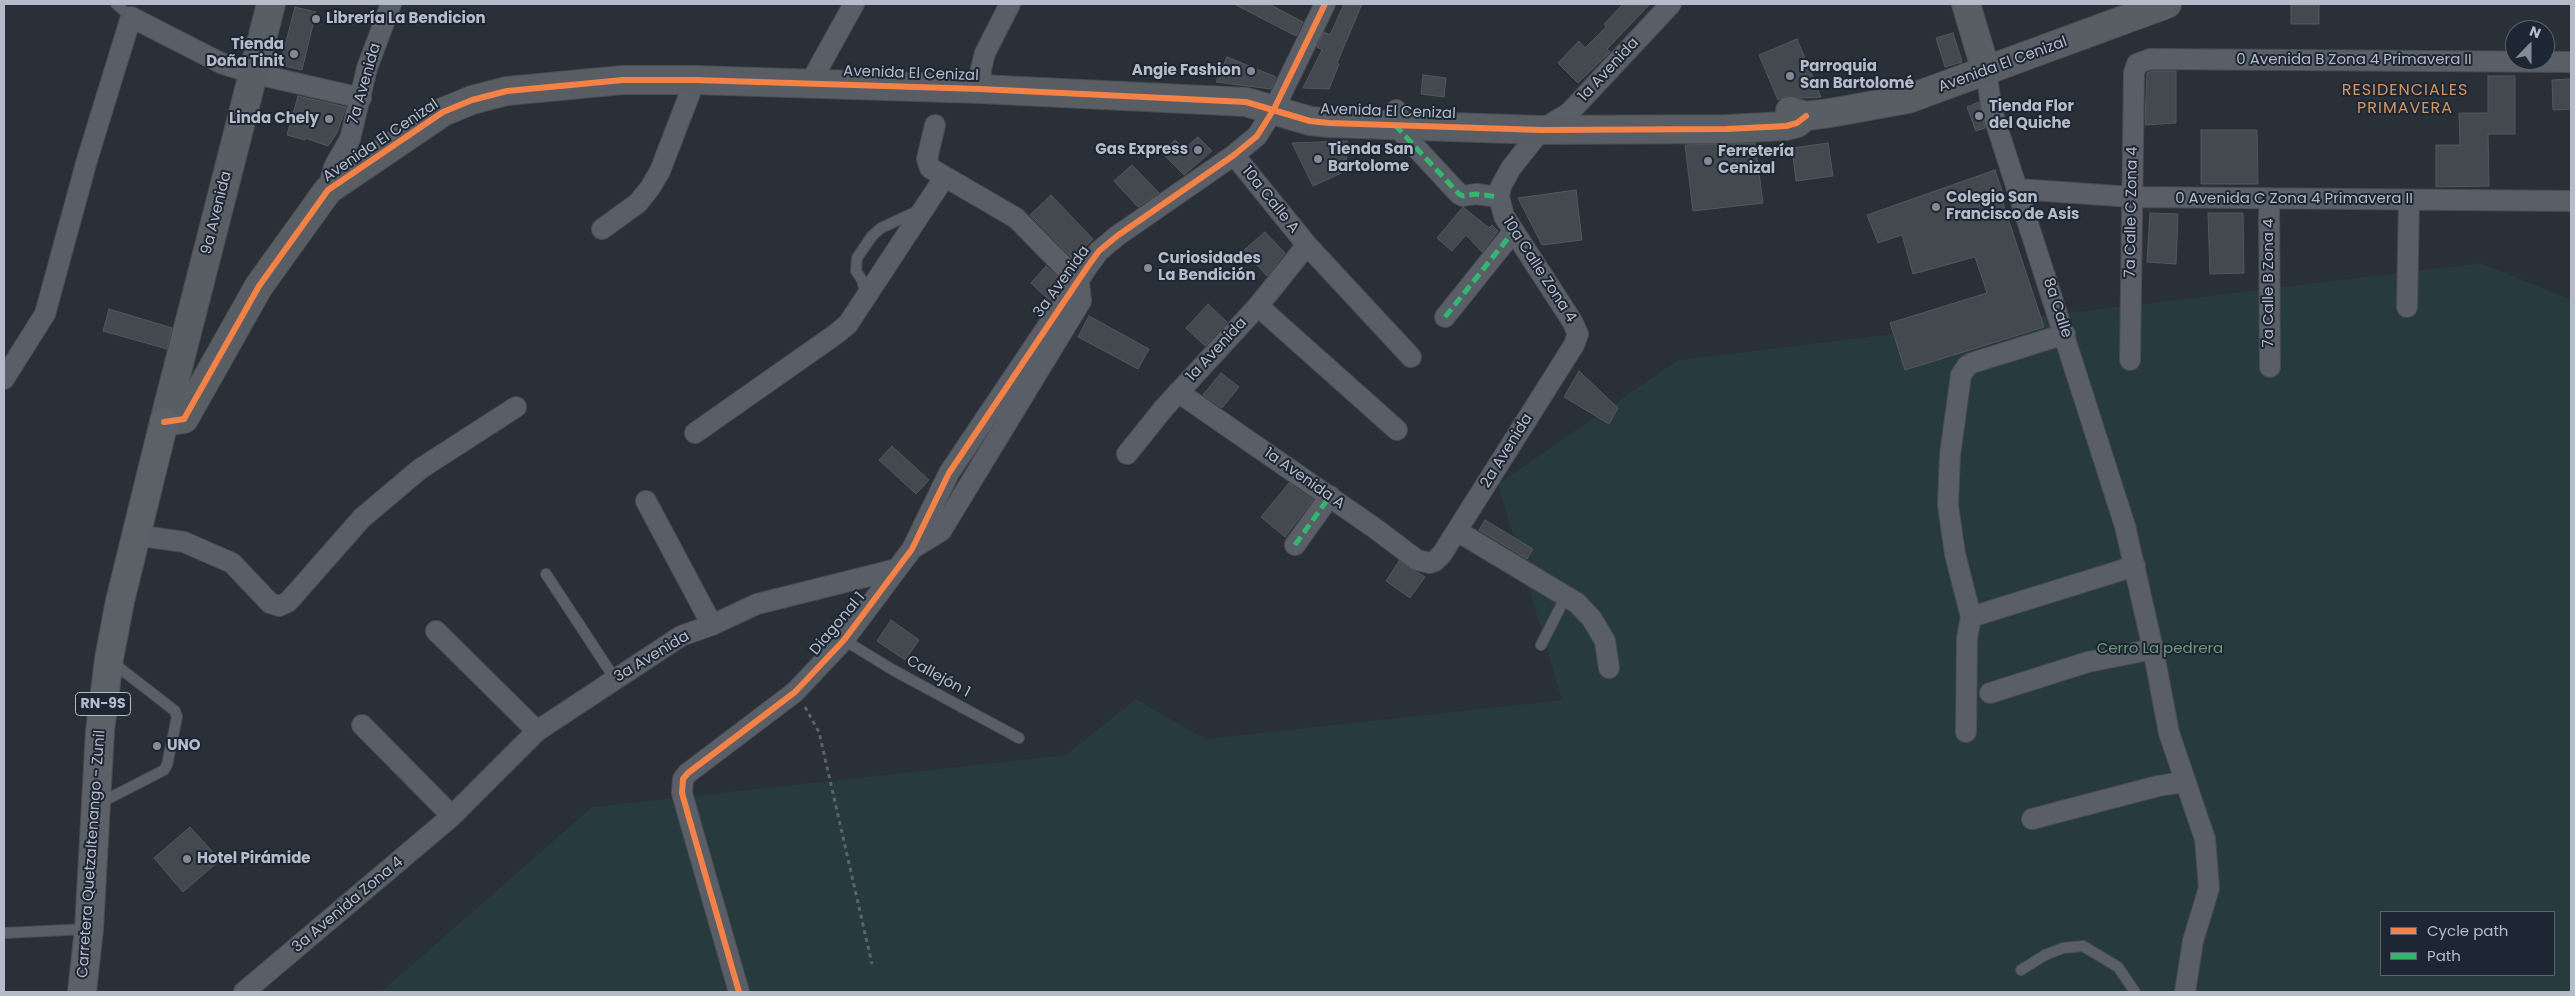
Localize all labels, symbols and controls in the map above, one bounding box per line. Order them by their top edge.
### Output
place label: Librería La Bendicion [326,10,486,28]
marker: Librería La Bendicion [310,13,322,25]
north arrow [2505,20,2555,70]
text: N [2527,21,2544,43]
street label: Avenida El Cenizal [1936,33,2070,97]
street label: 1a Avenida [1575,34,1643,106]
place label: Tienda Doña Tinit [206,36,284,71]
street label: 7a Avenida [345,41,385,127]
marker: Tienda Doña Tinit [288,48,300,60]
street label: 0 Avenida B Zona 4 Primavera II [2236,51,2472,69]
place label: Parroquia San Bartolomé [1800,58,1914,93]
place label: Angie Fashion [1132,62,1241,80]
street label: Avenida El Cenizal [843,63,979,85]
marker: Angie Fashion [1245,65,1257,77]
marker: Parroquia San Bartolomé [1784,70,1796,82]
district label: RESIDENCIALES PRIMAVERA [2340,81,2470,119]
street label: Avenida El Cenizal [320,96,442,186]
place label: Tienda Flor del Quiche [1989,98,2074,133]
street label: Avenida El Cenizal [1320,101,1456,123]
place label: Linda Chely [229,110,319,128]
marker: Tienda Flor del Quiche [1973,110,1985,122]
marker: Linda Chely [323,113,335,125]
place label: Gas Express [1095,141,1188,159]
place label: Tienda San Bartolome [1328,141,1414,176]
place label: Ferretería Cenizal [1718,143,1794,178]
marker: Gas Express [1192,144,1204,156]
street label: 7a Calle C Zona 4 [2122,146,2142,278]
marker: Tienda San Bartolome [1312,153,1324,165]
marker: Ferretería Cenizal [1702,155,1714,167]
street label: 10a Calle A [1238,163,1302,237]
street label: 9a Avenida [198,170,236,256]
place label: Colegio San Francisco de Asis [1946,189,2079,224]
street label: 0 Avenida C Zona 4 Primavera II [2175,190,2413,208]
marker: Colegio San Francisco de Asis [1930,201,1942,213]
street label: 10a Calle Zona 4 [1498,214,1580,326]
street label: 7a Calle B Zona 4 [2260,219,2278,347]
street label: 3a Avenida [1030,243,1094,321]
place label: Curiosidades La Bendición [1158,250,1261,285]
marker: Curiosidades La Bendición [1142,262,1154,274]
street label: 8a Calle [2039,276,2075,340]
street label: 1a Avenida [1183,314,1251,386]
street label: 2a Avenida [1477,411,1537,491]
street label: 1a Avenida A [1260,445,1348,513]
street label: Diagonal 1 [807,589,869,659]
street label: 3a Avenida [611,628,693,686]
park label: Cerro La pedrera [2097,640,2223,658]
street label: Callejón 1 [903,652,973,702]
road number: RN-9S [76,692,130,716]
street label: Carretera Quetzaltenango - Zunil [74,729,110,979]
place label: UNO [167,737,201,755]
marker: UNO [151,740,163,752]
place label: Hotel Pirámide [197,850,311,868]
marker: Hotel Pirámide [181,853,193,865]
street label: 3a Avenida Zona 4 [289,853,407,957]
legend [2380,911,2555,976]
text: Cycle path [2427,920,2508,941]
text: Path [2427,945,2461,966]

